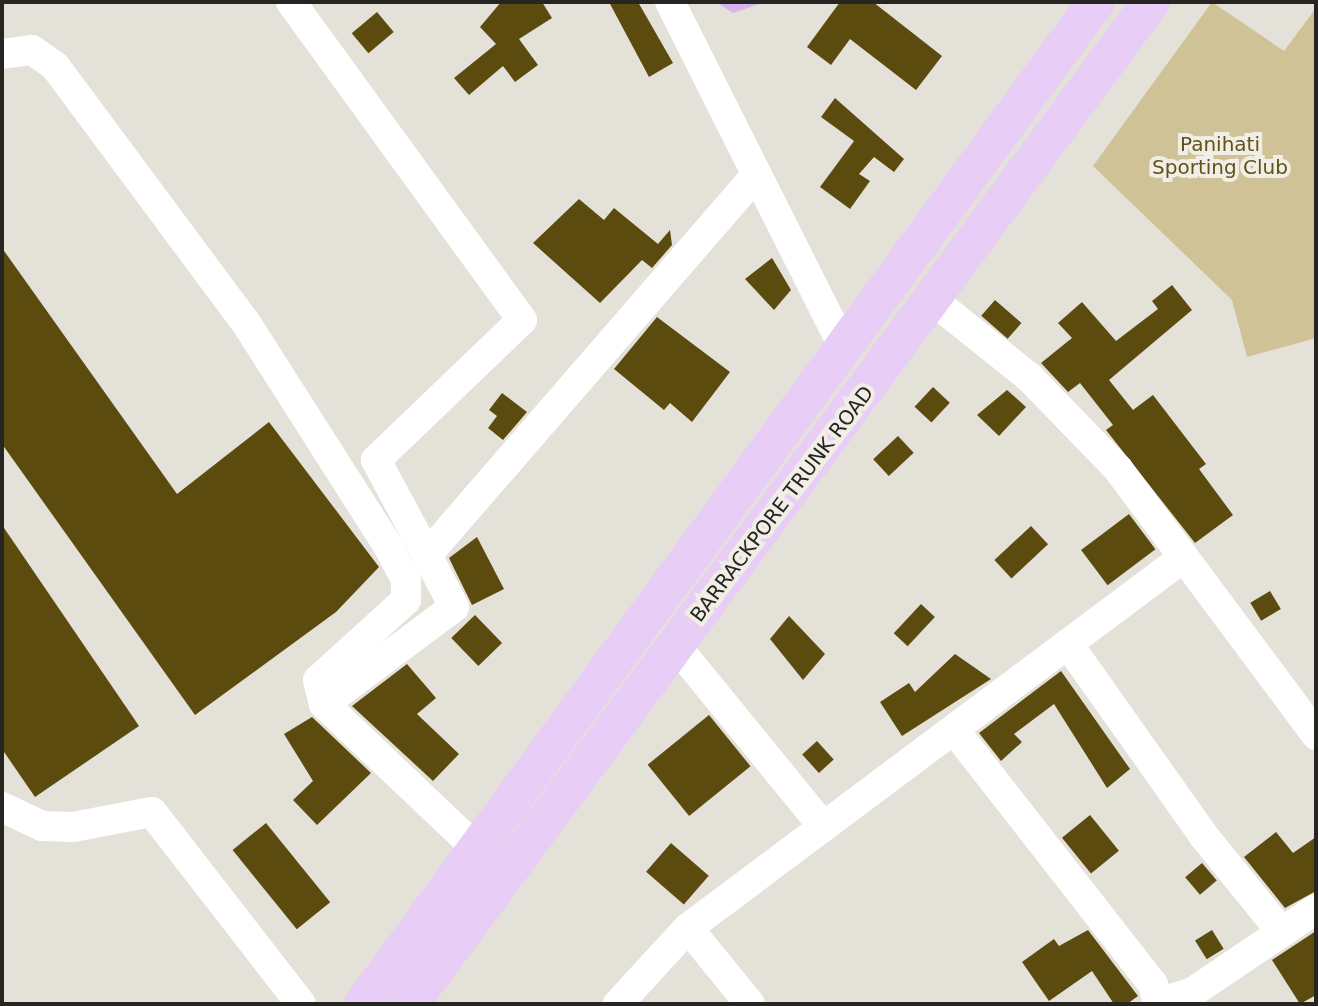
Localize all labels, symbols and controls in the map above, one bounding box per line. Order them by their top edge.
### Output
park label: Panihati Sporting Club [1152,133,1288,180]
street label: BARRACKPORE TRUNK ROAD [685,381,879,627]

